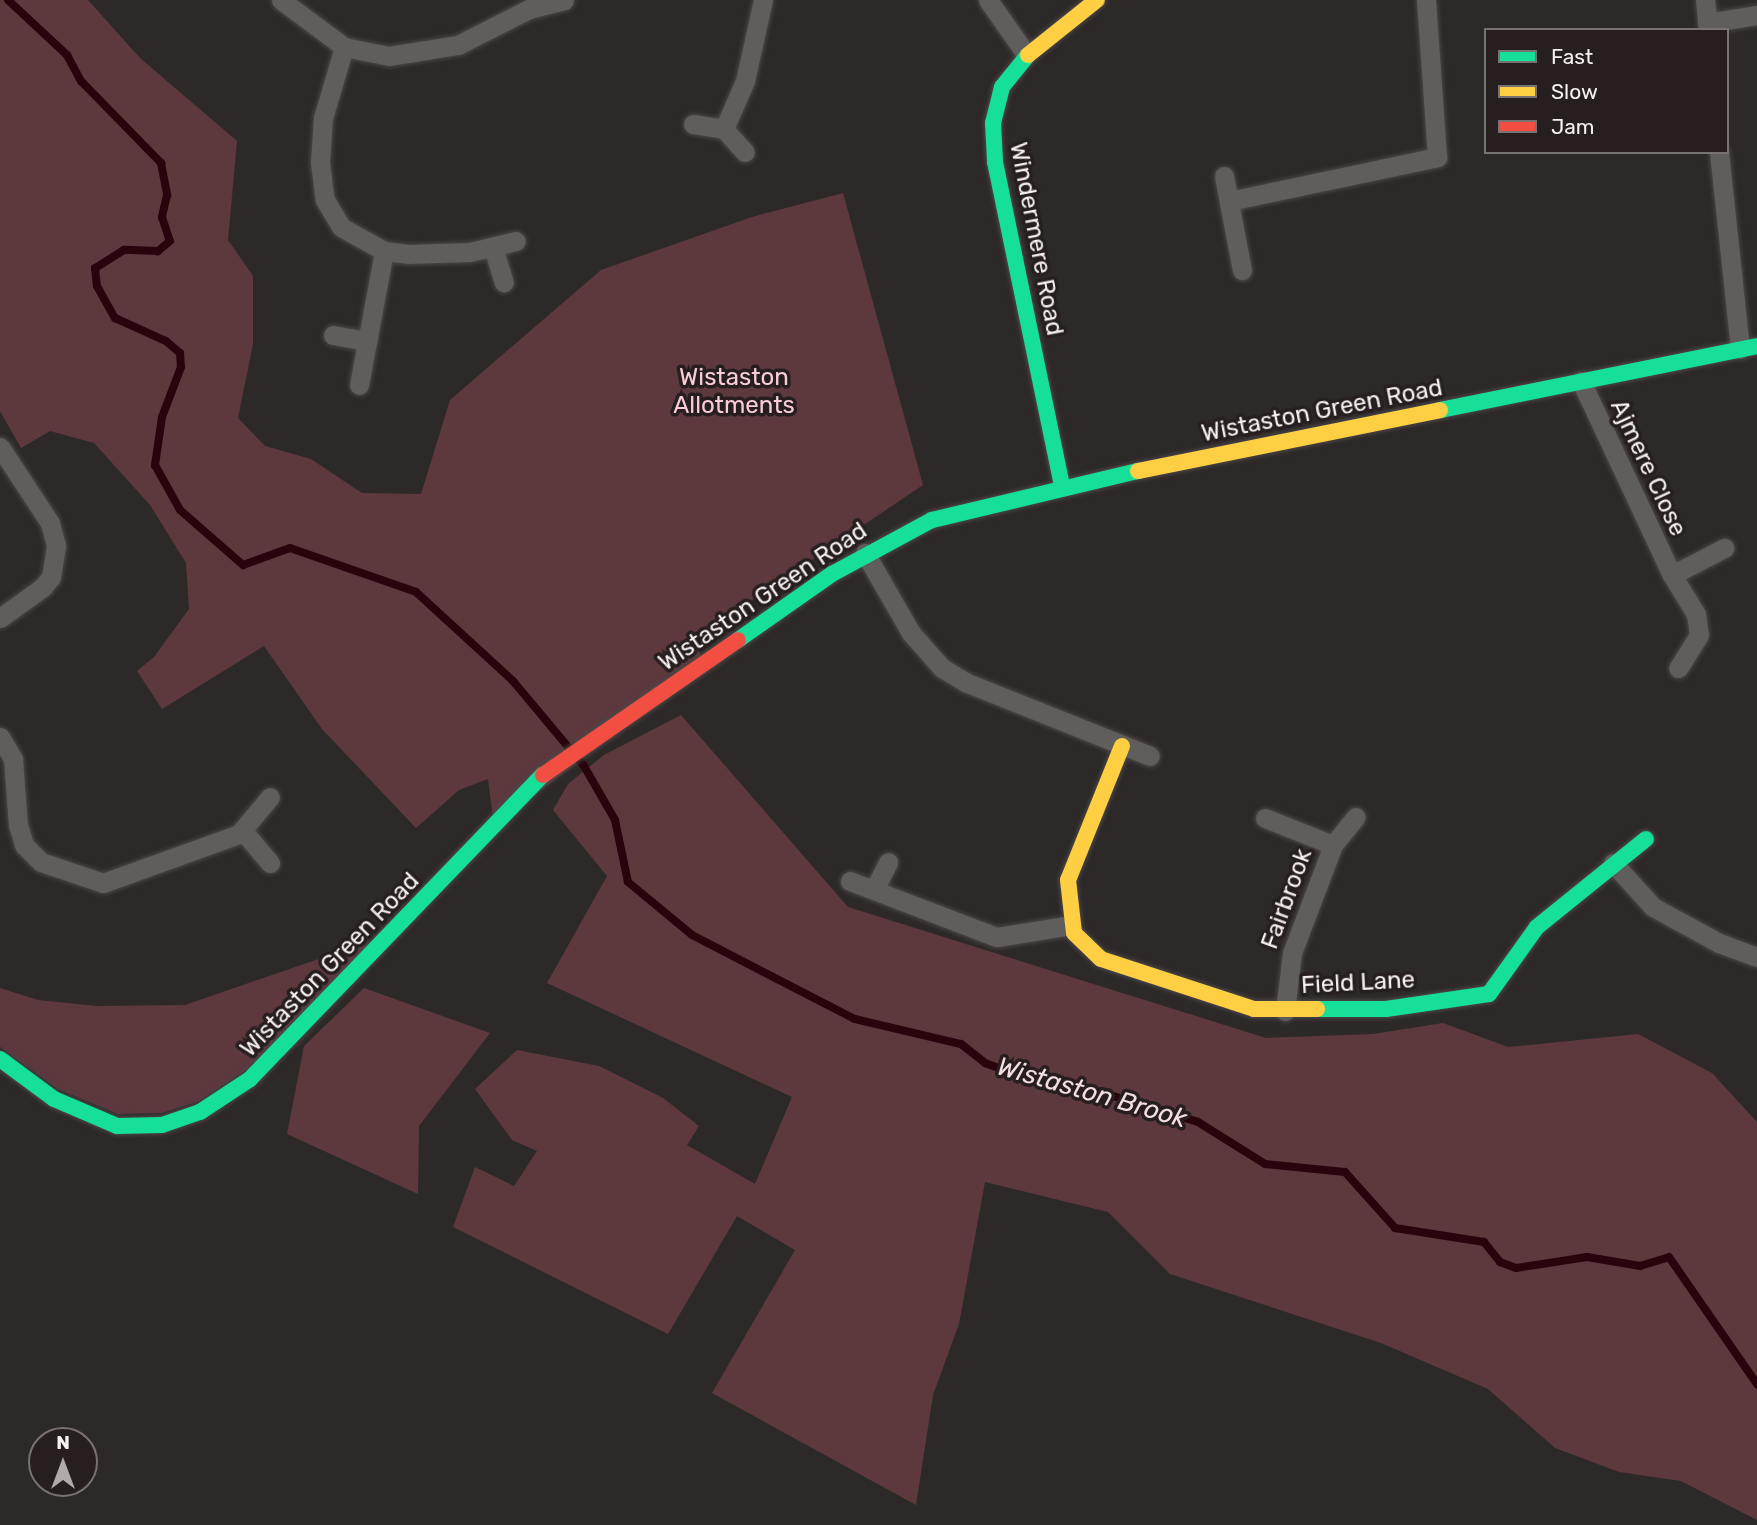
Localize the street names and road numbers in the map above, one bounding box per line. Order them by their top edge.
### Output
street label: Windermere Road [1003,140,1069,338]
street label: Wistaston Green Road [1199,373,1445,449]
street label: Ajmere Close [1604,395,1692,541]
street label: Wistaston Green Road [653,517,873,677]
street label: Fairbrook [1256,845,1318,953]
street label: Wistaston Green Road [235,867,425,1063]
street label: Field Lane [1300,966,1416,1000]

